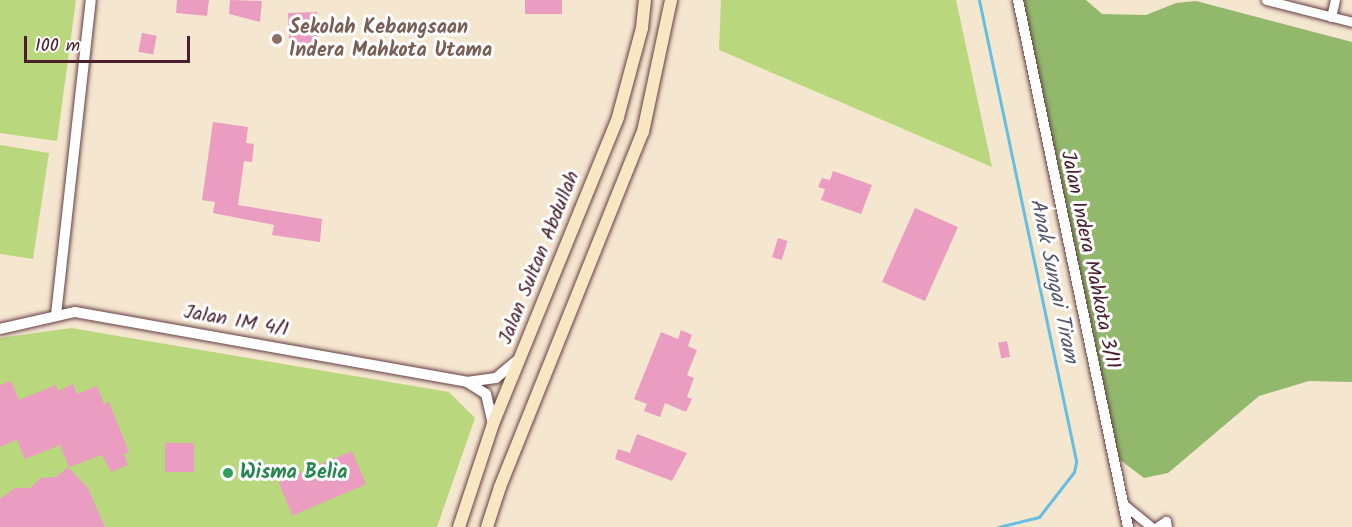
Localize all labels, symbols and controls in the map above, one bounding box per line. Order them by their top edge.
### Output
place label: Sekolah Kebangsaan Indera Mahkota Utama [289,16,492,63]
scale bar [27,24,194,62]
text: 100 m [35,32,80,61]
marker: Sekolah Kebangsaan Indera Mahkota Utama [270,32,284,46]
street label: Jalan Indera Mahkota 3/11 [1054,149,1124,371]
street label: Jalan Sultan Abdullah [494,168,586,348]
water label: Anak Sungai Tiram [1023,196,1083,366]
street label: Jalan IM 4/1 [182,301,290,343]
place label: Wisma Belia [240,461,347,485]
marker: Wisma Belia [221,466,235,480]

